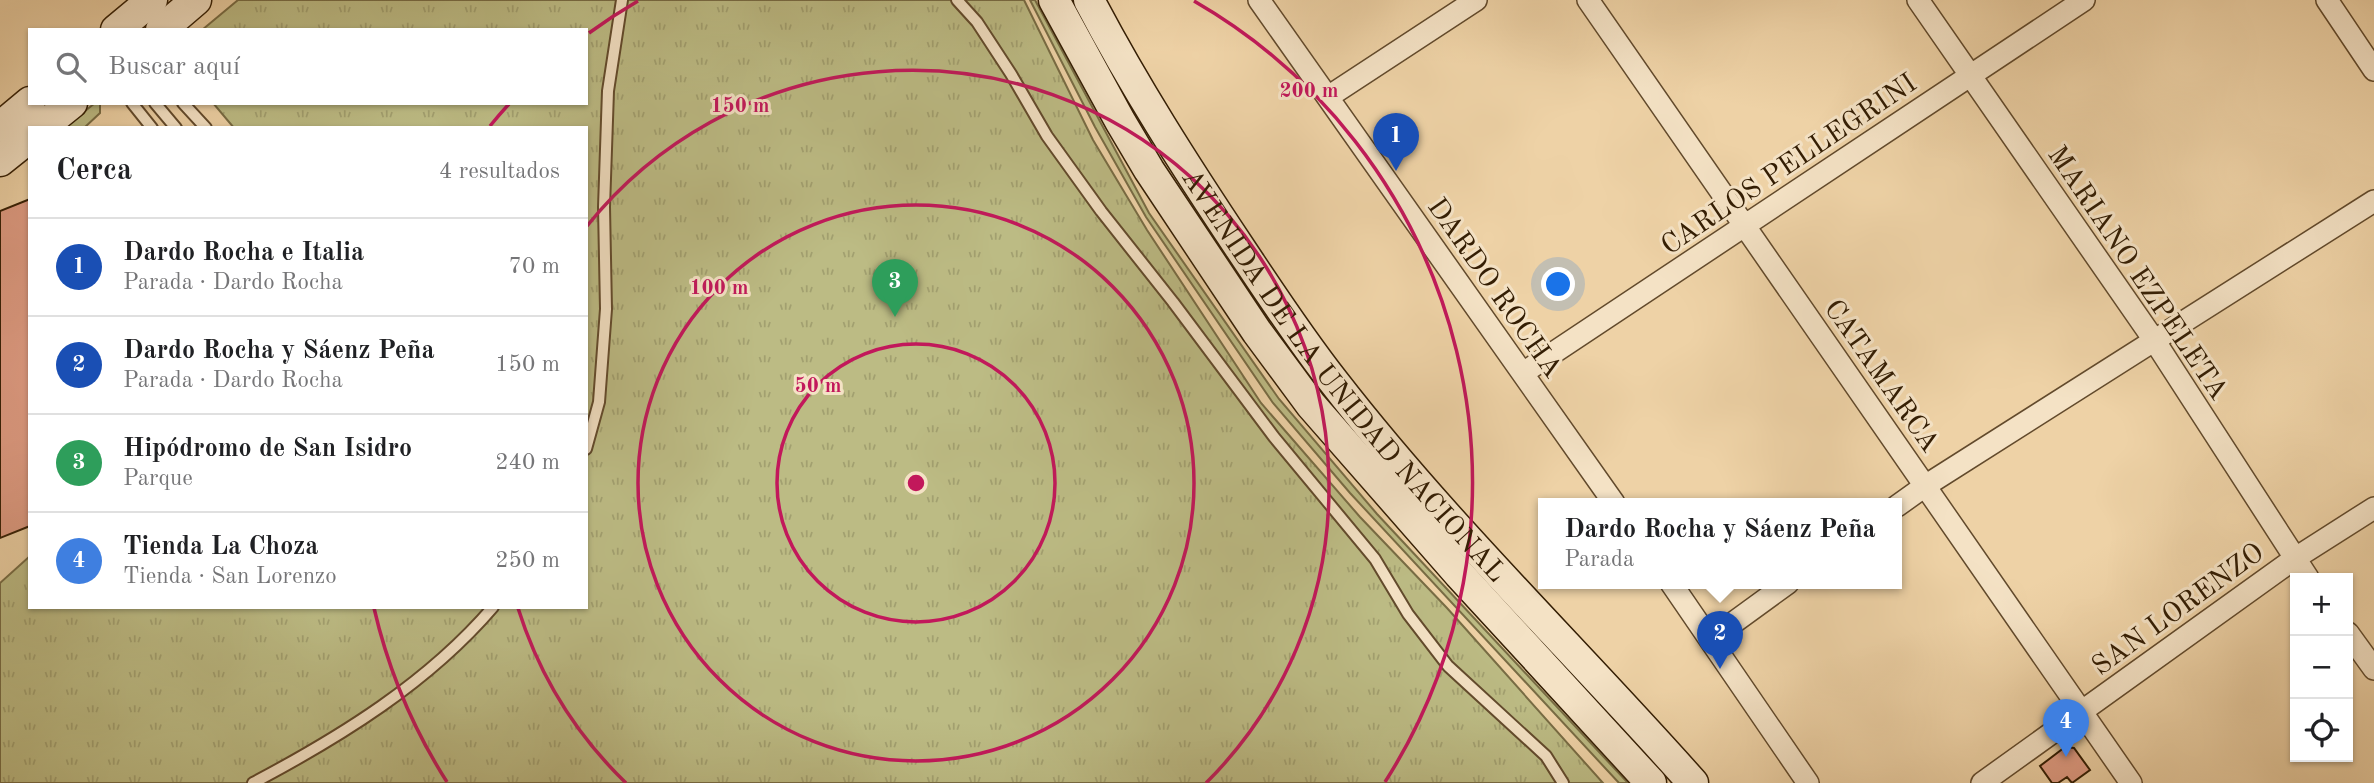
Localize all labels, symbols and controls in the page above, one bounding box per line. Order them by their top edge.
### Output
search box [28,28,588,105]
icon: search [52,48,90,86]
text: Buscar aquí [108,54,240,80]
street label: CARLOS PELLEGRINI [1657,70,1922,261]
text: 200 m [1279,81,1339,102]
text: 150 m [710,96,770,117]
pin: 1 [1373,113,1419,171]
street label: MARIANO EZPELETA [2041,142,2232,406]
text: Cerca [56,156,132,186]
text: 4 resultados [439,160,560,183]
street label: AVENIDA DE LA UNIDAD NACIONAL [1175,165,1510,588]
street label: DARDO ROCHA [1421,194,1566,384]
text: Dardo Rocha e Italia [123,240,364,266]
text: 1 [72,255,86,278]
text: 70 m [509,255,560,278]
pin: 3 [872,259,918,317]
your location [1541,267,1575,301]
text: Parada · Dardo Rocha [123,271,343,294]
text: 100 m [689,278,749,299]
street label: CATAMARCA [1818,295,1943,458]
text: Dardo Rocha y Sáenz Peña [123,338,435,364]
text: 2 [72,353,86,376]
text: 150 m [495,353,560,376]
text: Parada · Dardo Rocha [123,369,343,392]
text: 50 m [794,376,842,397]
text: Hipódromo de San Isidro [123,436,412,462]
text: 3 [72,451,86,474]
text: 240 m [495,451,560,474]
text: Parque [123,467,193,490]
centre of rings [904,471,928,495]
popup [1538,498,1902,589]
text: Dardo Rocha y Sáenz Peña [1564,517,1876,543]
text: Tienda La Choza [123,534,318,560]
street label: SAN LORENZO [2088,539,2270,682]
text: Parada [1564,548,1634,571]
text: 4 [72,549,86,572]
text: 250 m [495,549,560,572]
text: Tienda · San Lorenzo [123,565,337,588]
map controls [2290,573,2353,762]
button: + [2290,573,2353,636]
pin: 2 [1697,611,1743,669]
button: − [2290,636,2353,699]
pin: 4 [2043,699,2089,757]
button: locate [2290,699,2353,762]

